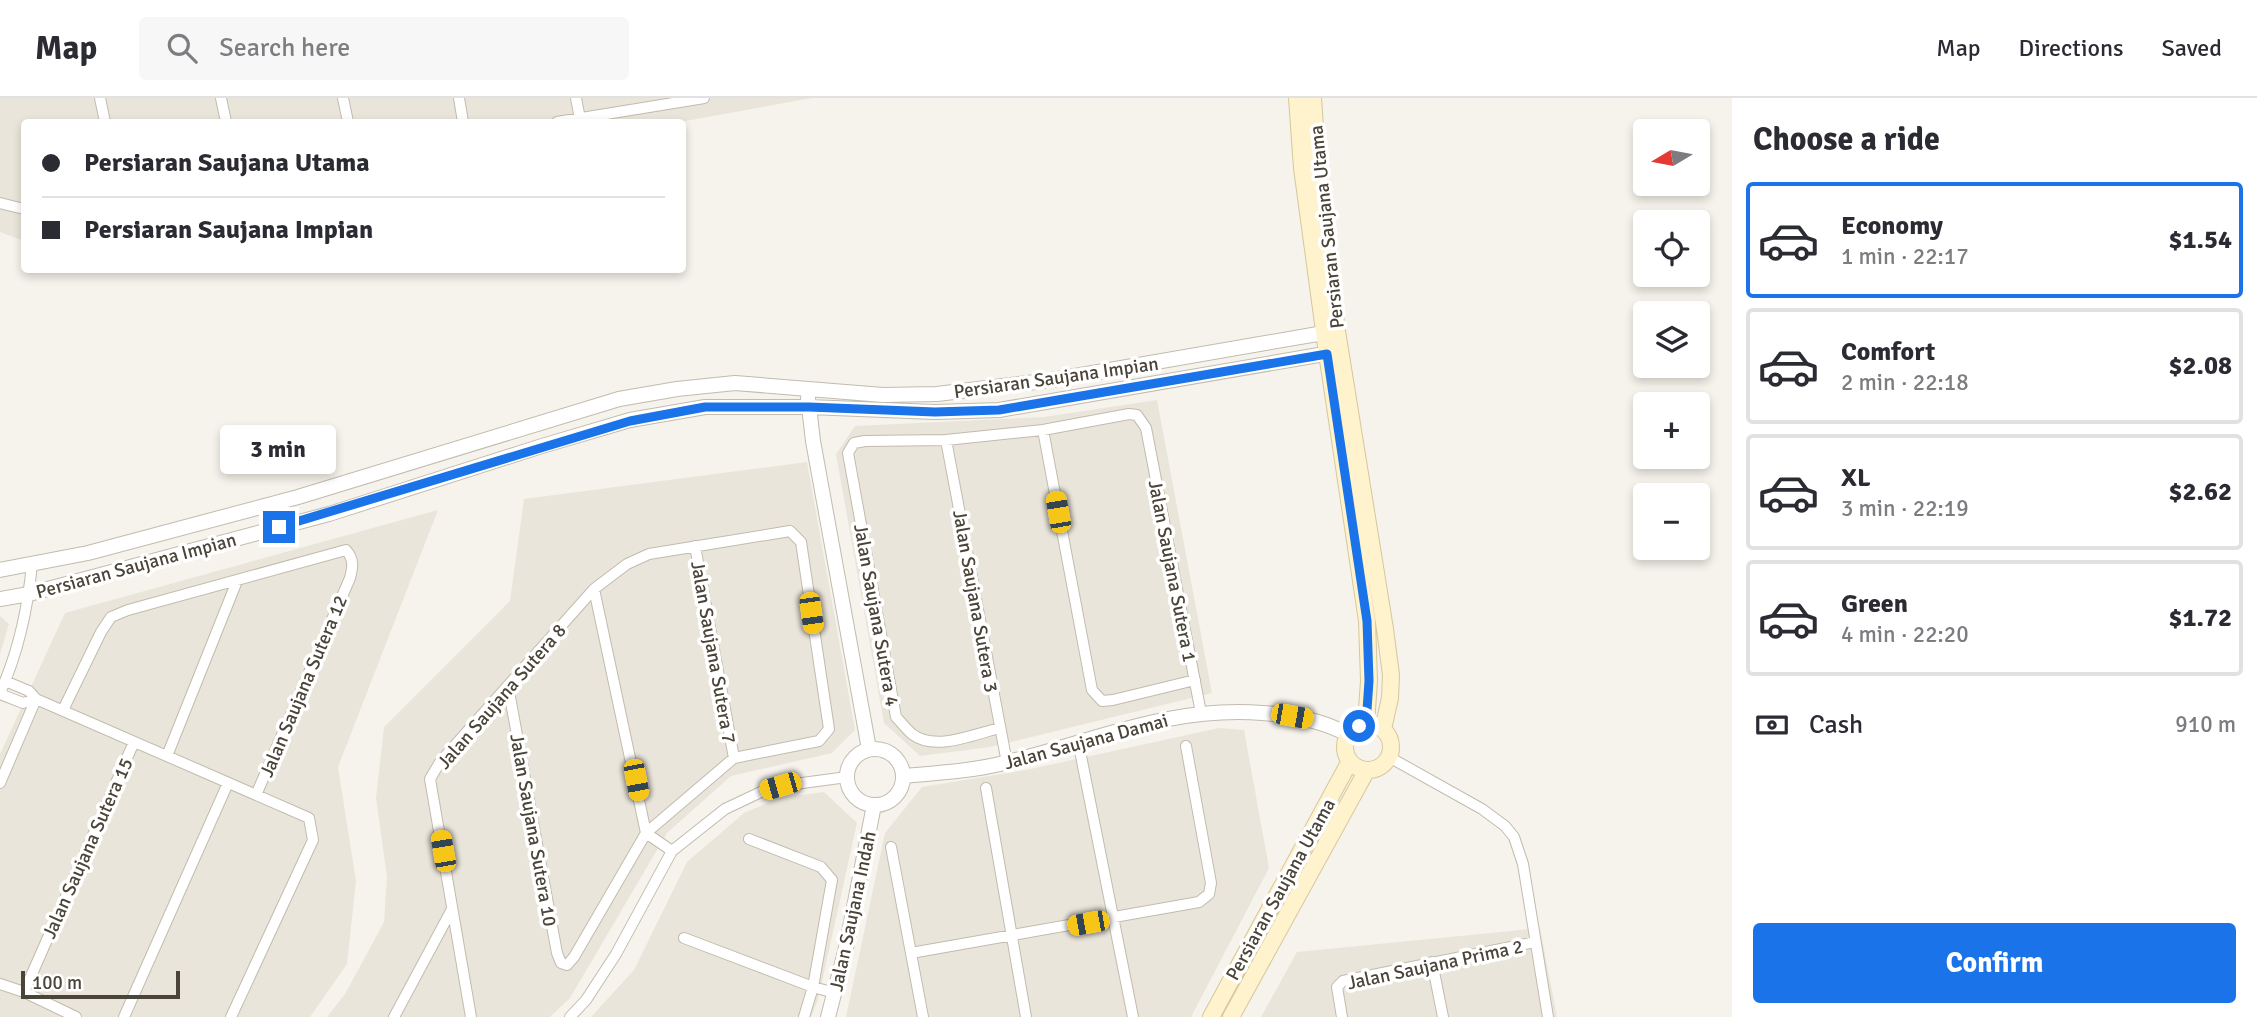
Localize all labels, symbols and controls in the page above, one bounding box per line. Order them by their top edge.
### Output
search box [139,17,629,80]
text: Map [35,28,97,69]
icon: search [163,29,201,67]
text: Search here [219,32,350,64]
text: Map [1936,33,1981,63]
text: Directions [2019,33,2124,63]
text: Saved [2162,33,2222,63]
north arrow [1633,119,1710,196]
map controls [1633,119,1710,560]
text: Choose a ride [1753,120,1940,159]
street label: Persiaran Saujana Utama [1304,124,1350,330]
text: Persiaran Saujana Utama [84,147,370,179]
icon: car [1757,209,1820,272]
button: locate [1633,210,1710,287]
text: Economy [1841,210,1943,242]
text: Persiaran Saujana Impian [84,214,373,246]
text: $1.54 [2168,224,2232,256]
text: 1 min · 22:17 [1841,242,1969,271]
button: layers [1633,301,1710,378]
icon: car [1757,335,1820,398]
text: Comfort [1841,336,1935,368]
text: $2.08 [2168,350,2232,382]
street label: Persiaran Saujana Impian [952,352,1160,404]
text: 2 min · 22:18 [1841,368,1969,397]
button: + [1633,392,1710,469]
callout: 3 min [221,426,337,474]
text: 3 min [250,435,306,464]
icon: car [1757,461,1820,524]
text: XL [1841,462,1871,494]
text: $2.62 [2168,476,2232,508]
street label: Jalan Saujana Sutera 1 [1143,478,1201,664]
button: − [1633,483,1710,560]
car [1045,489,1072,535]
text: 3 min · 22:19 [1841,494,1969,523]
street label: Jalan Saujana Sutera 3 [947,508,1003,694]
route end [263,511,295,543]
street label: Jalan Saujana Sutera 4 [848,522,904,708]
street label: Persiaran Saujana Impian [33,528,239,604]
street label: Jalan Saujana Sutera 7 [685,559,741,745]
icon: car [1757,587,1820,650]
text: Green [1841,588,1908,620]
car [798,591,825,635]
street label: Jalan Saujana Sutera 12 [255,592,353,781]
text: $1.72 [2168,602,2232,634]
street label: Jalan Saujana Sutera 8 [432,619,571,774]
text: 4 min · 22:20 [1841,620,1969,649]
car [1270,702,1315,730]
icon: cash [1753,706,1791,744]
street label: Jalan Saujana Damai [1002,709,1171,775]
text: Cash [1809,709,1863,741]
route start [1343,710,1375,742]
text: 910 m [2175,710,2236,739]
street label: Jalan Saujana Sutera 10 [504,732,562,928]
street label: Jalan Saujana Sutera 15 [37,754,139,942]
car [622,757,651,803]
car [757,770,804,802]
street label: Persiaran Saujana Utama [1221,794,1341,985]
car [430,828,457,874]
street label: Jalan Saujana Indah [824,829,882,993]
car [1066,909,1111,937]
button: Confirm [1753,923,2236,1003]
street label: Jalan Saujana Prima 2 [1345,935,1525,995]
scale bar [21,968,180,1000]
text: 100 m [32,971,82,995]

